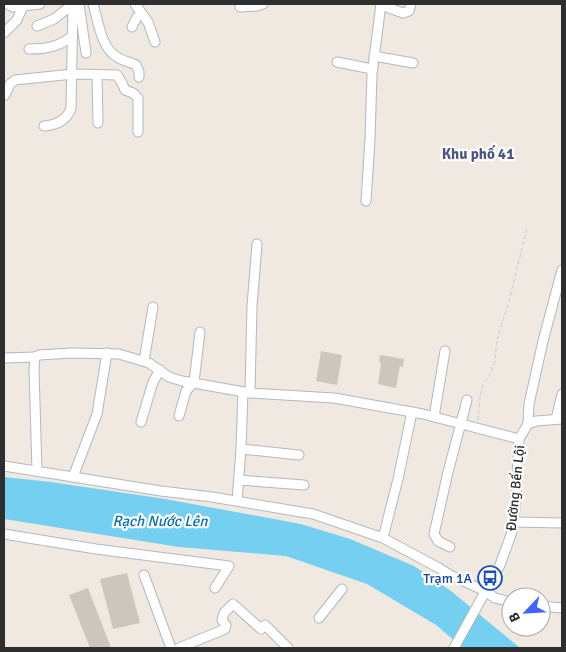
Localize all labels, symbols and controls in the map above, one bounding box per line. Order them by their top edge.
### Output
district label: Khu phố 41 [442,144,514,163]
street label: Đường Bến Lội [503,444,528,532]
water label: Rạch Nước Lên [113,512,208,530]
bus stop icon: Trạm 1A [477,565,503,591]
place label: Trạm 1A [423,570,472,587]
north arrow [501,587,551,637]
text: B [505,609,524,625]

